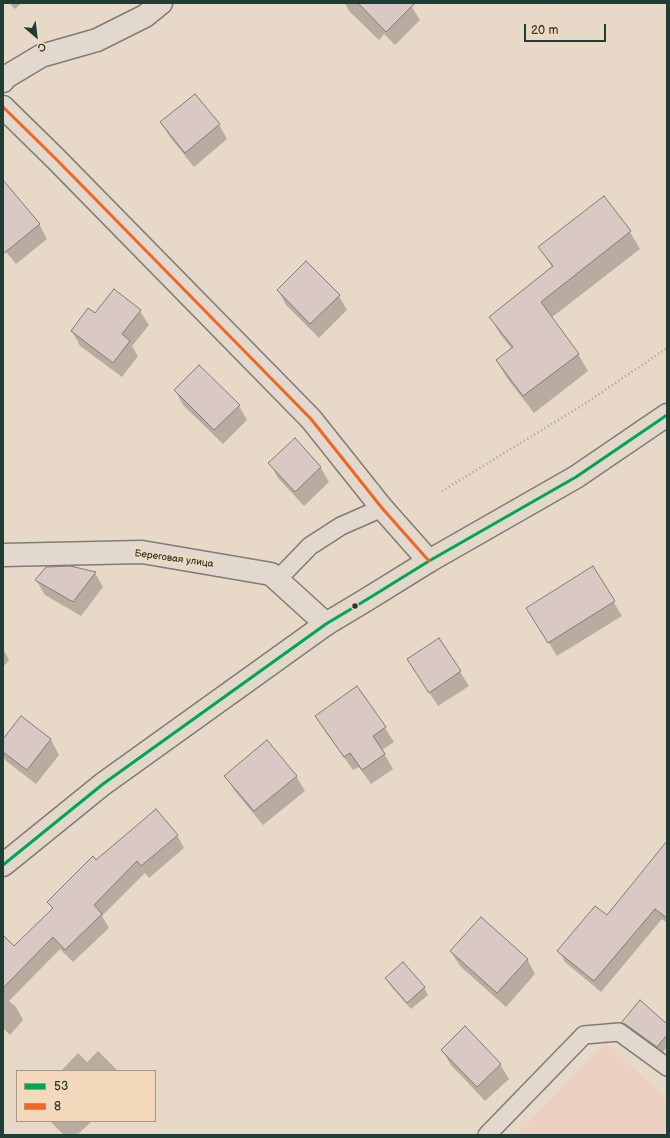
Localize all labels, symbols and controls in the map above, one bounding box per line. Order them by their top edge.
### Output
north arrow [16,16,56,56]
scale bar [526,16,608,42]
text: 20 m [531,23,558,38]
text: С [35,40,48,55]
street label: Береговая улица [134,548,214,570]
unlabelled marker [350,601,360,611]
legend [16,1070,156,1122]
text: 53 [54,1079,68,1094]
text: 8 [54,1099,61,1114]

